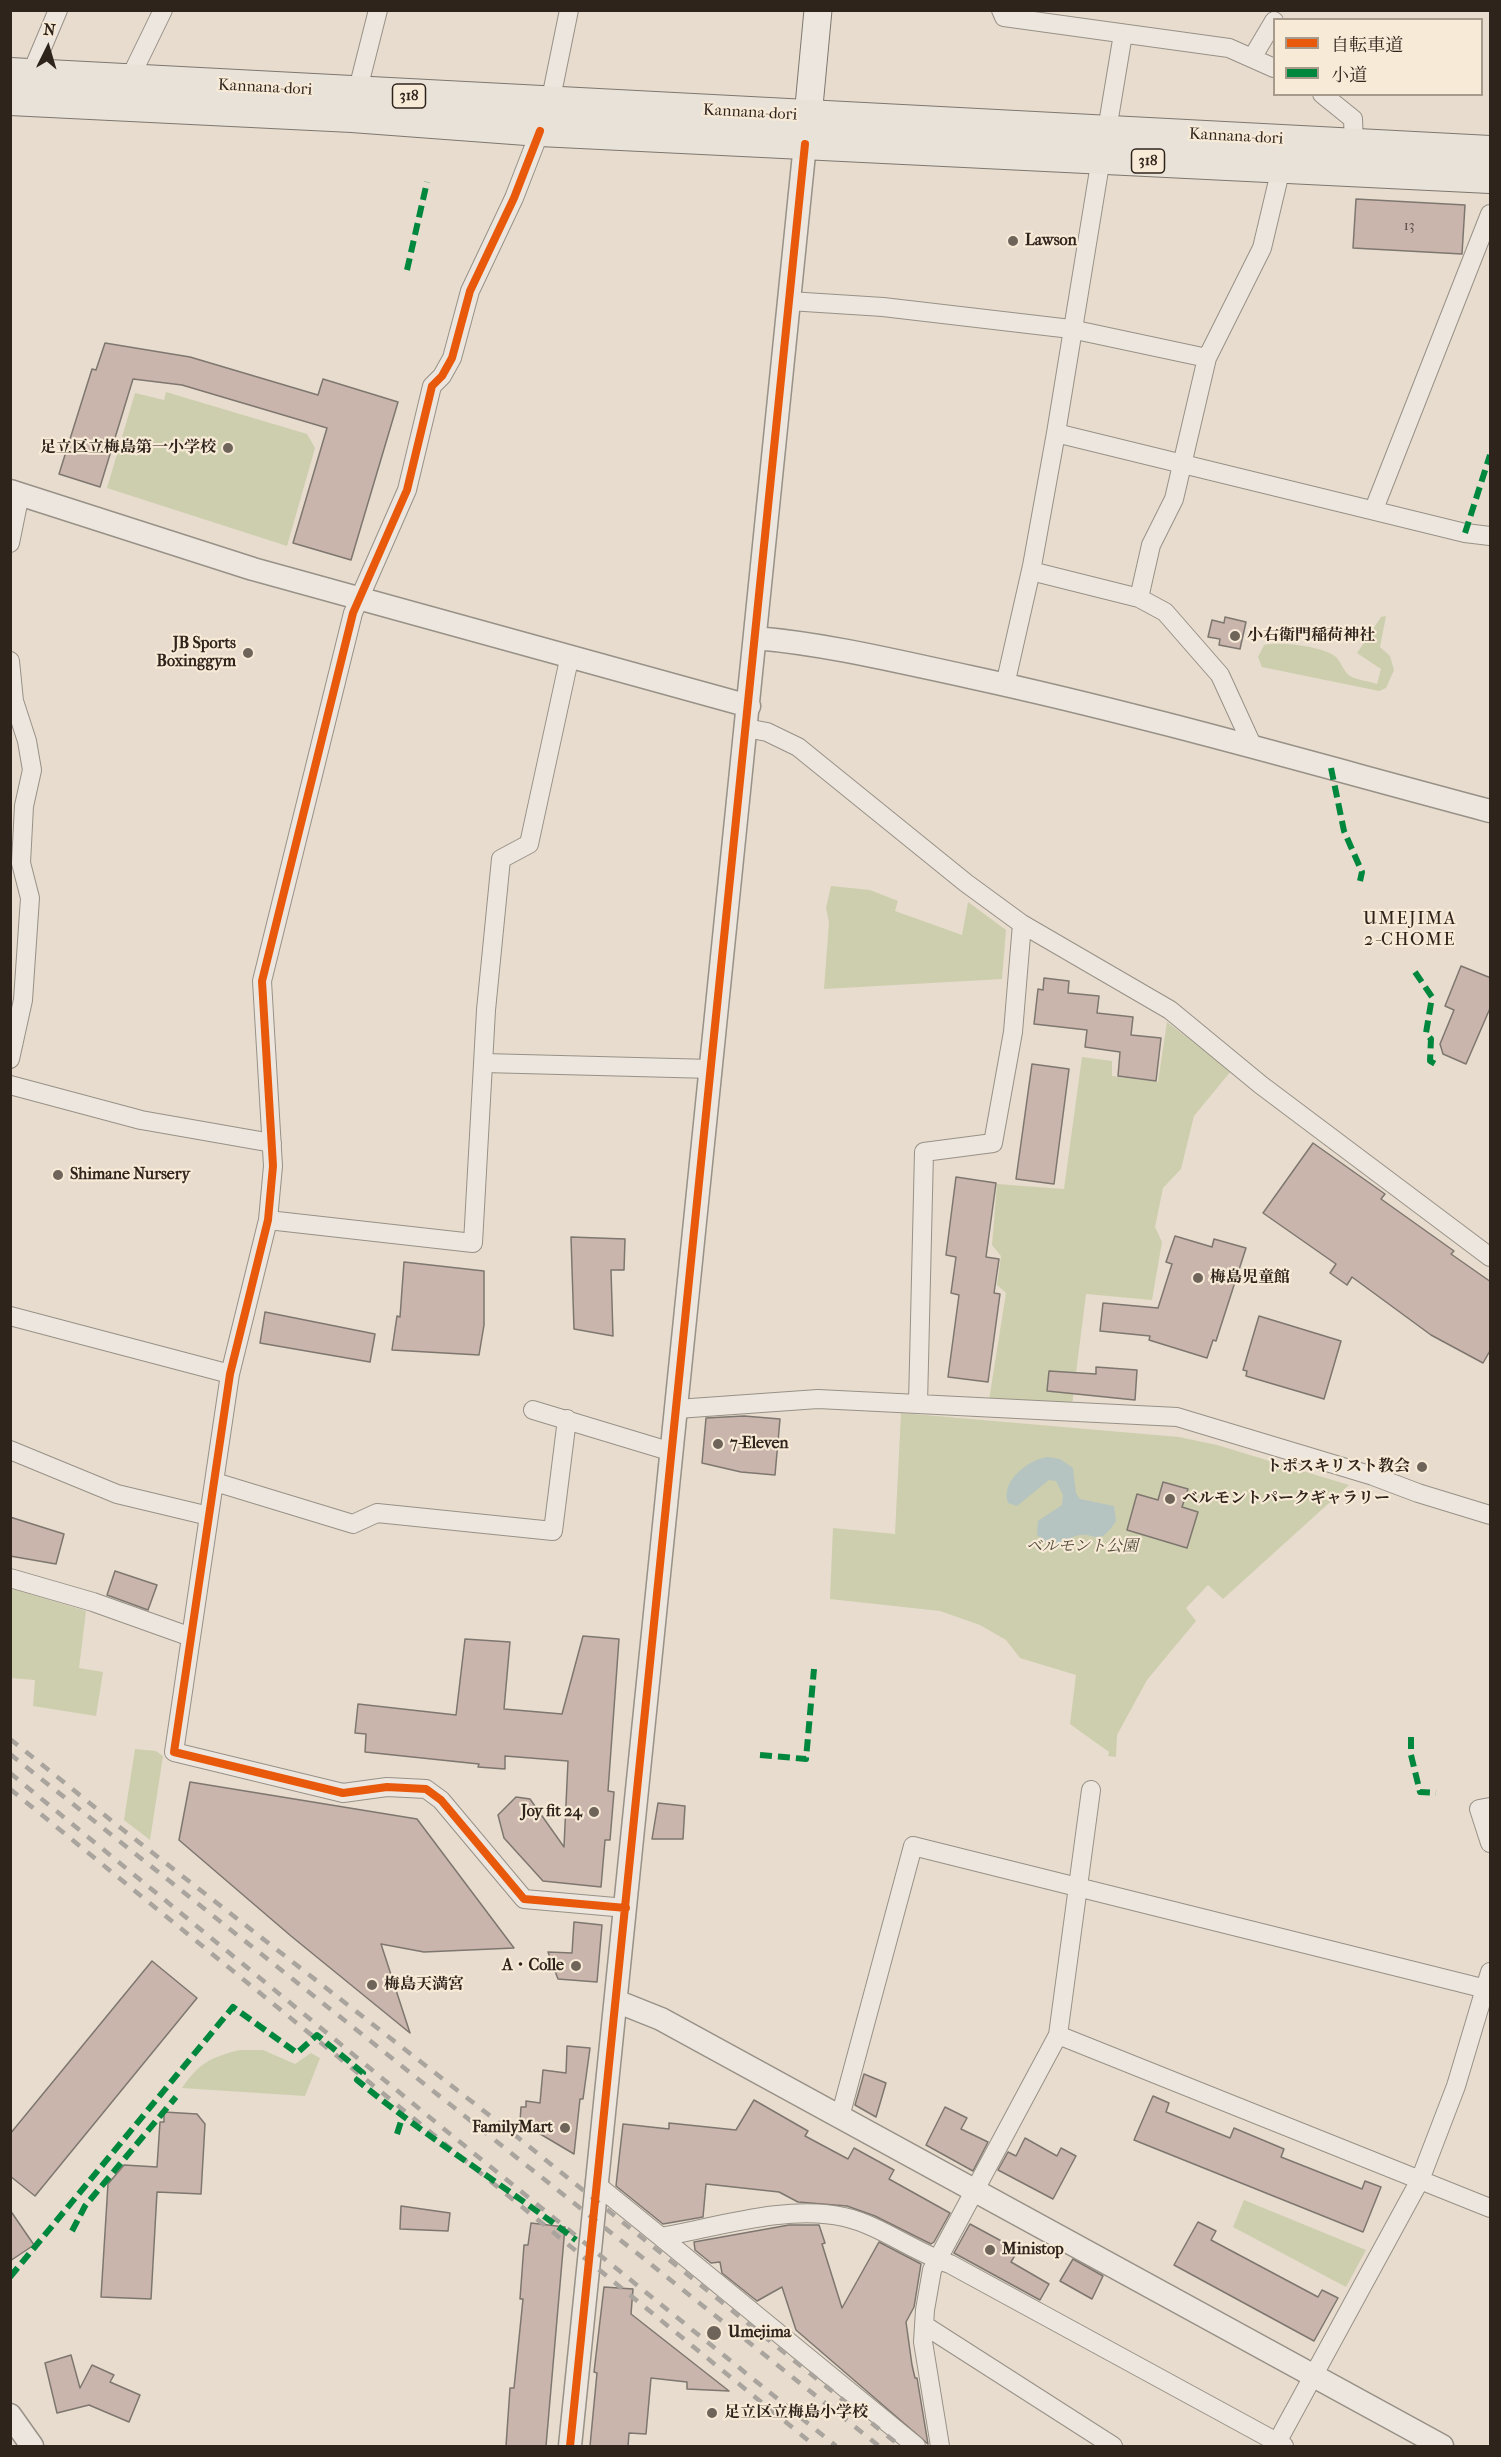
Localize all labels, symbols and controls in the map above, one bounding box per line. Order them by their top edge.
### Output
north arrow [18,18,78,78]
legend [1273,18,1483,96]
text: N [43,20,56,40]
text: 自転車道 [1331,35,1403,56]
text: 小道 [1331,65,1367,86]
street label: Kannana-dori [217,76,313,100]
road number: 318 [392,84,426,108]
street label: Kannana-dori [702,101,798,125]
street label: Kannana-dori [1188,125,1284,149]
road number: 318 [1132,149,1164,173]
house number: 13 [1404,219,1414,235]
place label: Lawson [1025,231,1077,251]
marker: Lawson [1006,234,1020,248]
place label: 足立区立梅島第一小学校 [40,438,216,458]
marker: 足立区立梅島第一小学校 [221,441,235,455]
place label: 小右衛門稲荷神社 [1247,626,1375,646]
marker: 小右衛門稲荷神社 [1228,629,1242,643]
place label: JB Sports Boxinggym [157,634,236,672]
marker: JB Sports Boxinggym [241,646,255,660]
district label: UMEJIMA 2-CHOME [1363,909,1457,952]
place label: Shimane Nursery [70,1165,190,1185]
marker: Shimane Nursery [51,1168,65,1182]
place label: 梅島児童館 [1210,1268,1290,1288]
marker: 梅島児童館 [1191,1271,1205,1285]
place label: 7-Eleven [730,1434,789,1454]
marker: 7-Eleven [711,1437,725,1451]
place label: トポスキリスト教会 [1266,1457,1410,1477]
marker: トポスキリスト教会 [1415,1460,1429,1474]
place label: ベルモントパークギャラリー [1182,1489,1390,1509]
marker: ベルモントパークギャラリー [1163,1492,1177,1506]
park label: ベルモント公園 [1026,1537,1138,1557]
place label: Joy fit 24 [521,1802,582,1822]
marker: Joy fit 24 [587,1805,601,1819]
place label: A・Colle [502,1956,564,1976]
marker: A・Colle [569,1959,583,1973]
place label: 梅島天満宮 [384,1975,464,1995]
marker: 梅島天満宮 [365,1978,379,1992]
place label: FamilyMart [472,2118,553,2138]
marker: FamilyMart [558,2121,572,2135]
place label: Ministop [1002,2240,1064,2260]
marker: Ministop [983,2243,997,2257]
place label: Umejima [728,2323,791,2343]
marker: Umejima [705,2324,723,2342]
place label: 足立区立梅島小学校 [724,2403,868,2423]
marker: 足立区立梅島小学校 [705,2406,719,2420]

